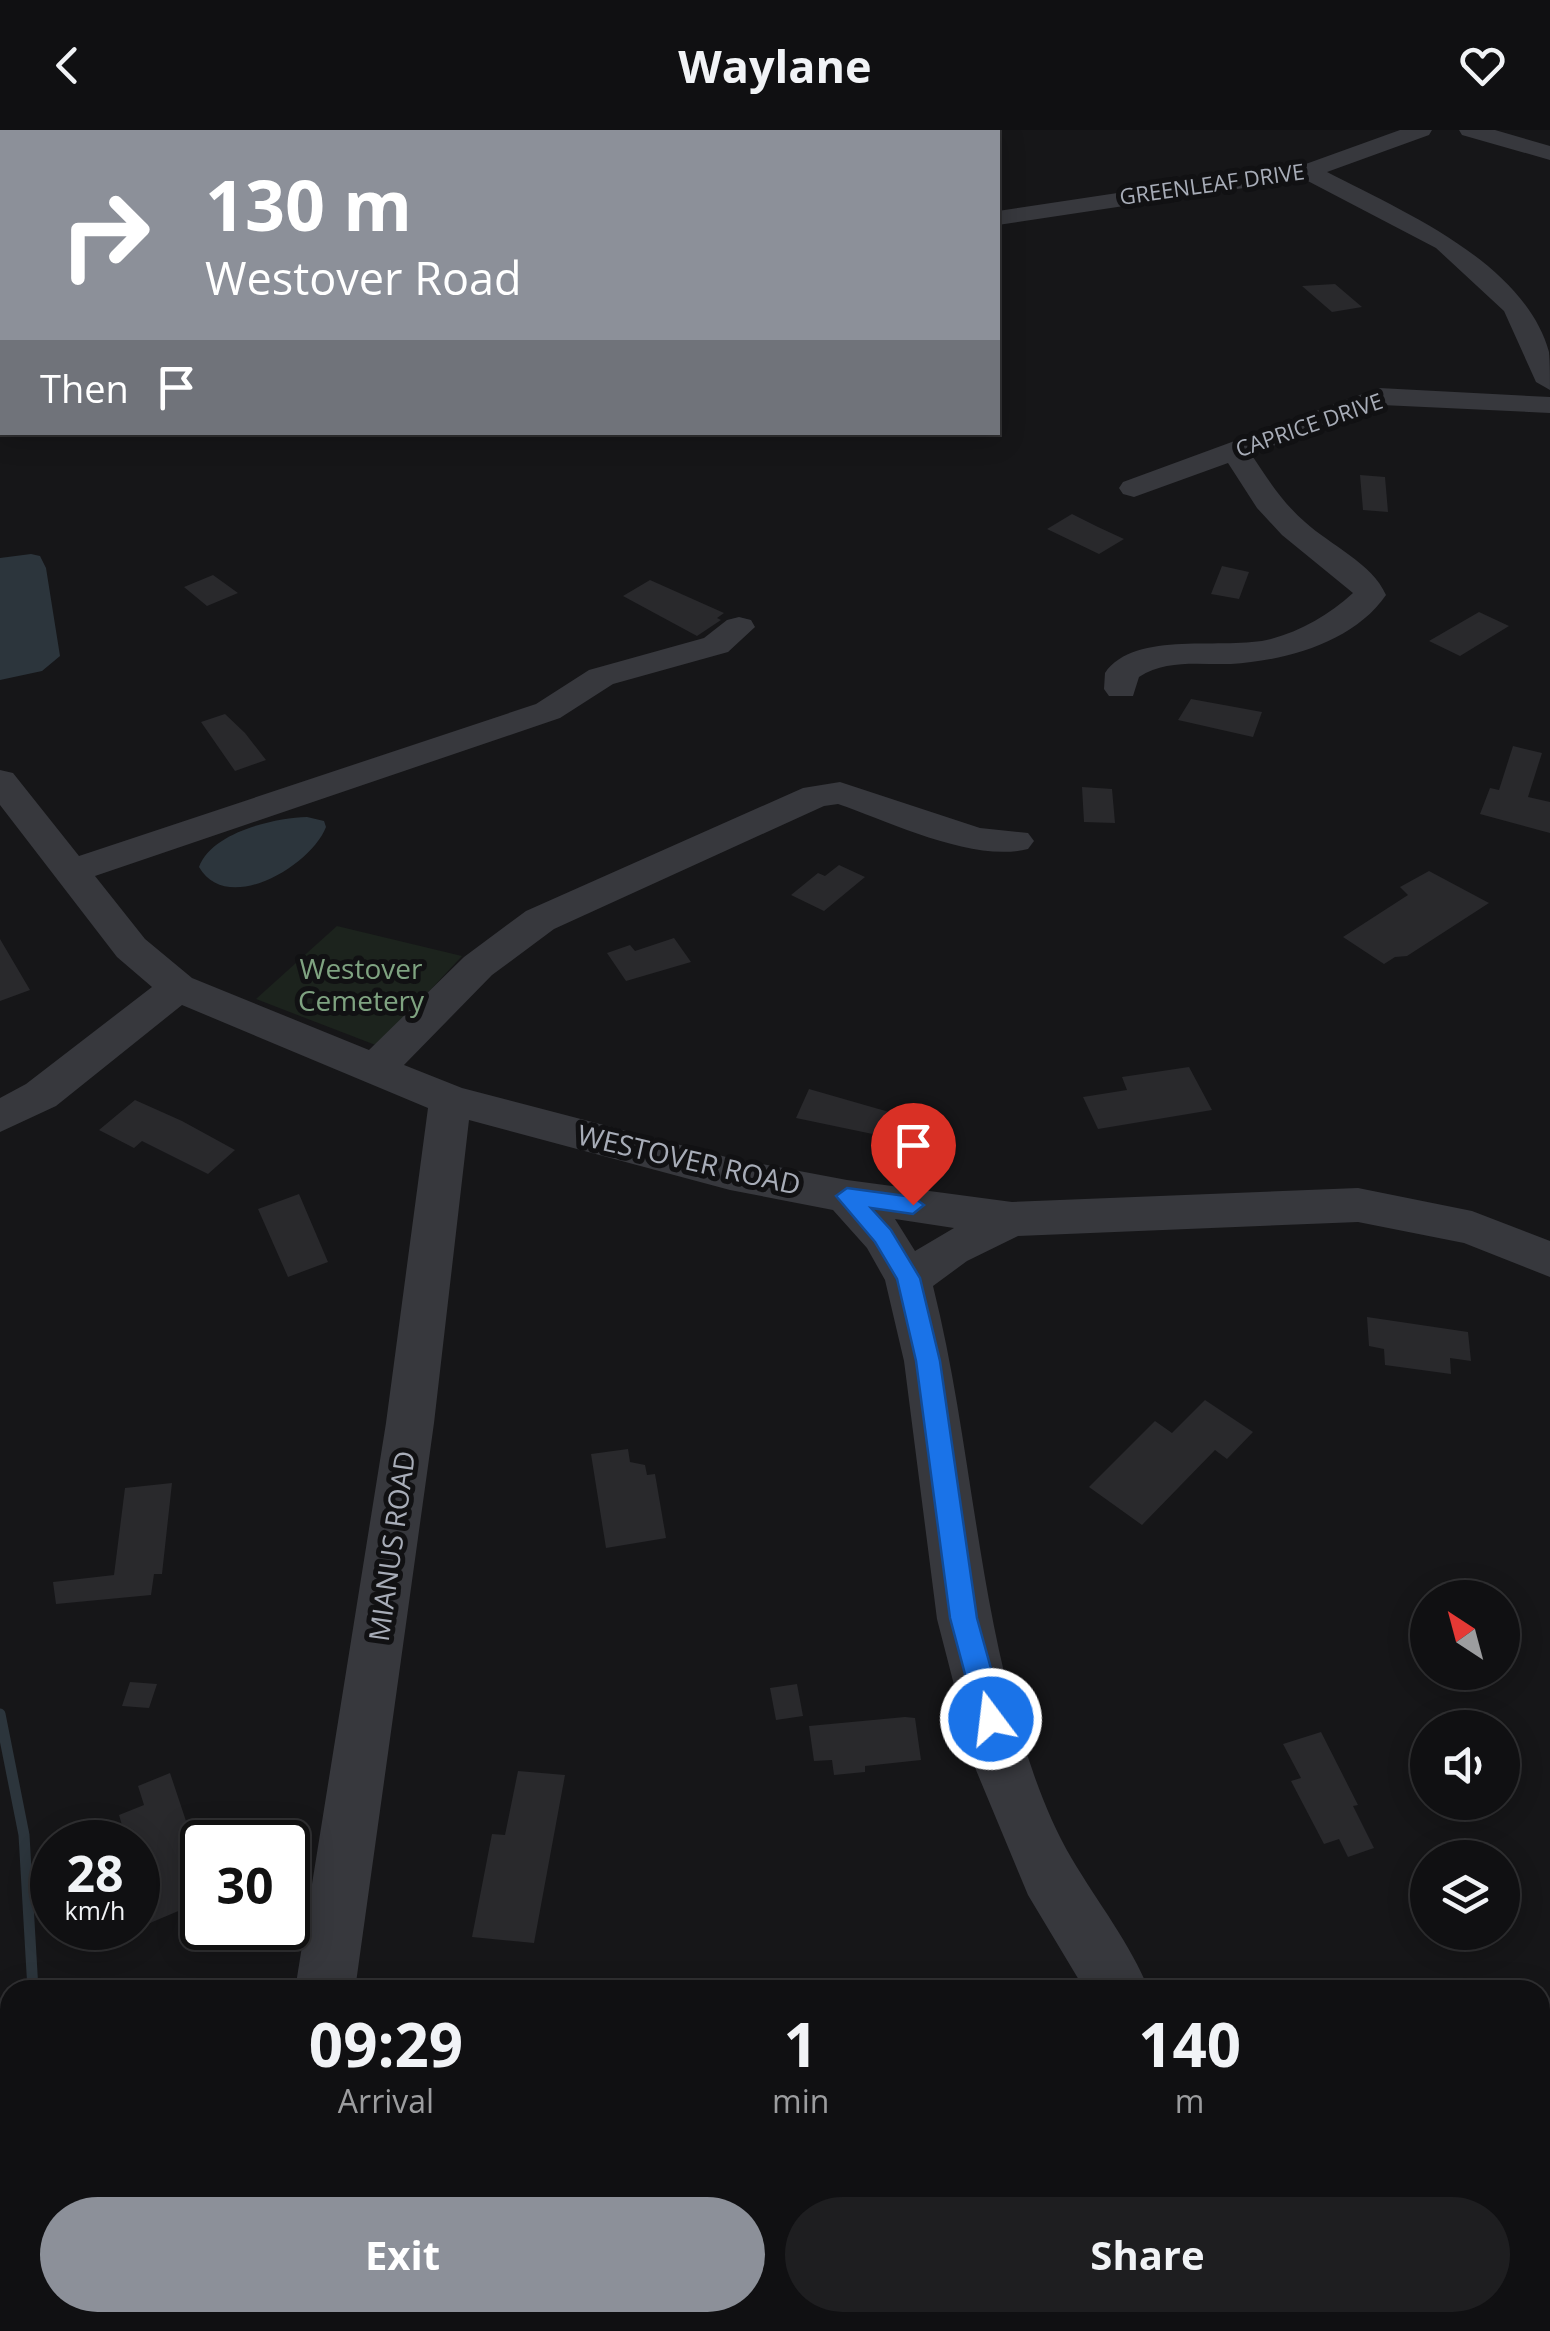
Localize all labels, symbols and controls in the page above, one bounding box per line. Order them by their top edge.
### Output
text: Waylane [678,35,872,96]
icon: back [40,38,95,93]
icon: heart [1455,38,1510,93]
street label: GREENLEAF DRIVE [1118,155,1306,211]
text: 130 m [205,156,412,252]
icon: right [40,170,170,300]
text: Westover Road [205,247,522,308]
icon: arrive [149,360,204,415]
text: Then [40,362,129,414]
street label: CAPRICE DRIVE [1231,385,1386,463]
park label: Westover Cemetery [298,949,425,1019]
pin [871,1103,956,1206]
street label: WESTOVER ROAD [574,1115,805,1203]
icon: arrive [886,1118,941,1173]
street label: MIANUS ROAD [359,1448,423,1644]
north arrow [1410,1580,1520,1690]
map controls [1410,1580,1520,1950]
position arrow [939,1667,1043,1771]
button: sound [1410,1710,1520,1820]
speed limit sign: 30 [180,1820,310,1950]
text: 28 [66,1839,124,1907]
button: layers [1410,1840,1520,1950]
text: km/h [65,1893,125,1927]
text: 09:29 [309,2003,463,2085]
text: 1 [784,2003,818,2085]
text: 140 [1138,2003,1241,2085]
text: Arrival [338,2079,434,2122]
text: min [772,2079,829,2122]
text: m [1175,2079,1204,2122]
button: Exit [40,2197,765,2312]
button: Share [785,2197,1510,2312]

